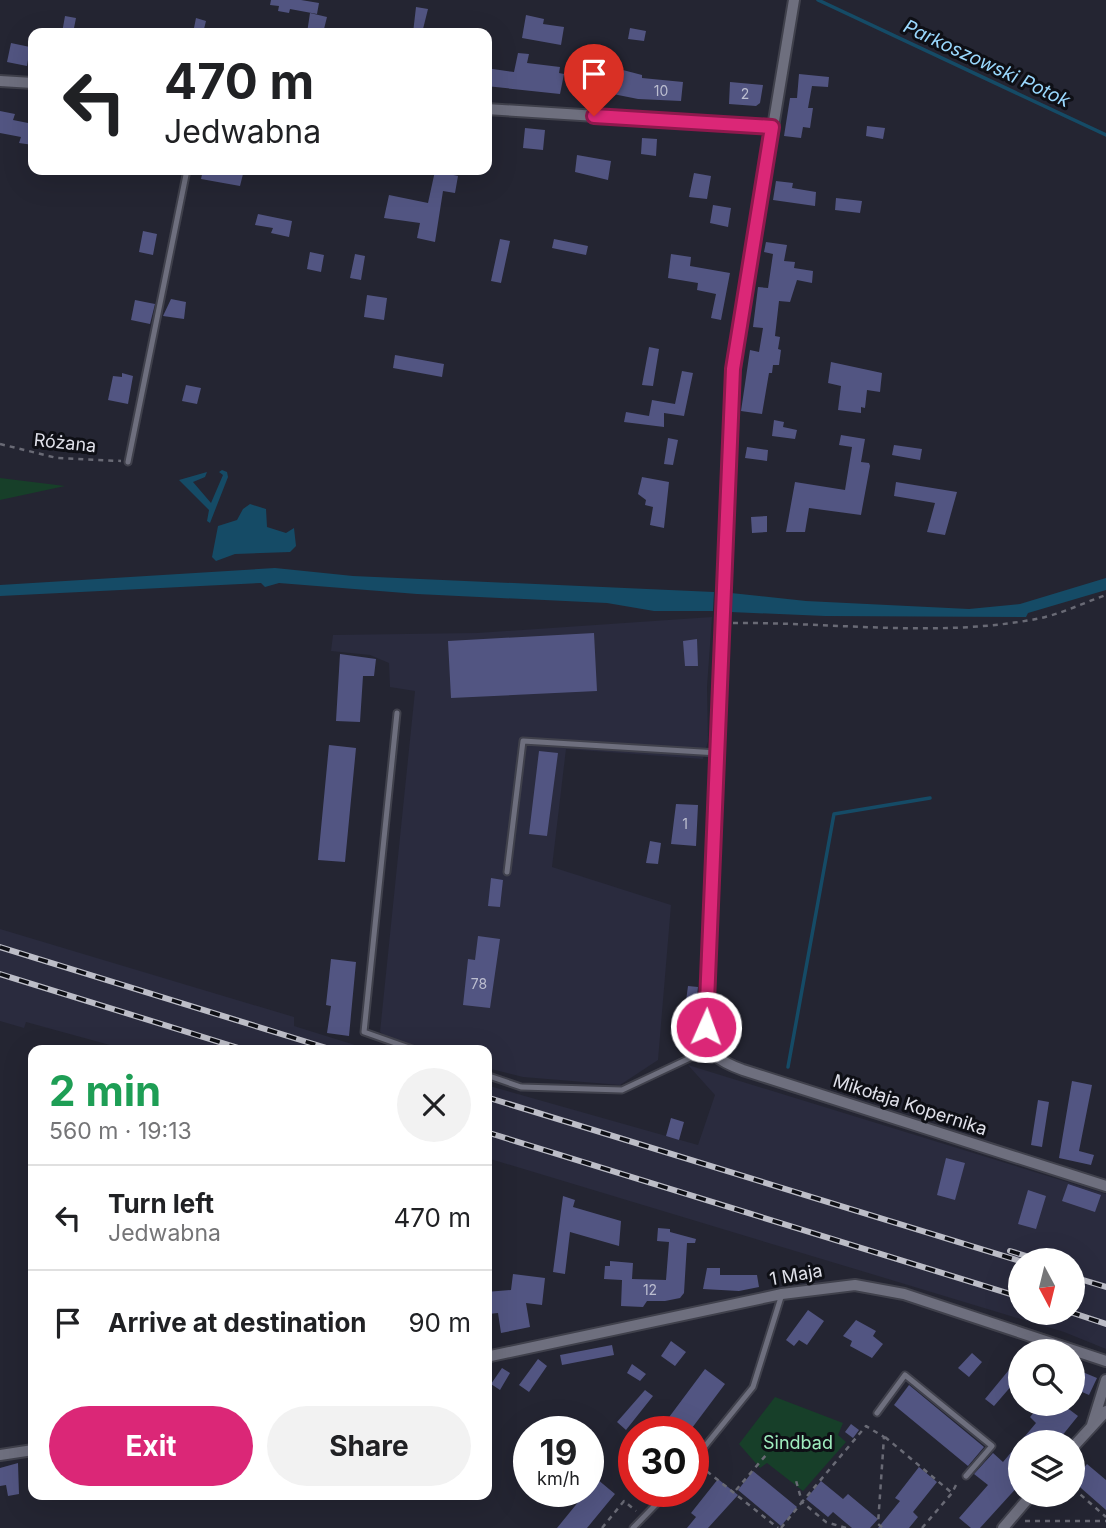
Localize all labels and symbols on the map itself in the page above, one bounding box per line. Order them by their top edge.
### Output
water label: Parkoszowski Potok [900,15,1074,112]
pin [564,44,624,116]
house number: 10 [654,82,668,99]
house number: 2 [741,85,749,102]
street label: Różana [33,429,97,456]
house number: 1 [682,815,688,832]
house number: 78 [471,975,487,992]
position arrow [669,990,743,1064]
street label: Mikołaja Kopernika [831,1070,990,1139]
north arrow [1008,1248,1085,1325]
street label: 1 Maja [768,1260,824,1289]
house number: 12 [643,1281,657,1298]
speed limit sign: 30 [618,1416,709,1507]
park label: Sindbad [763,1432,833,1453]

